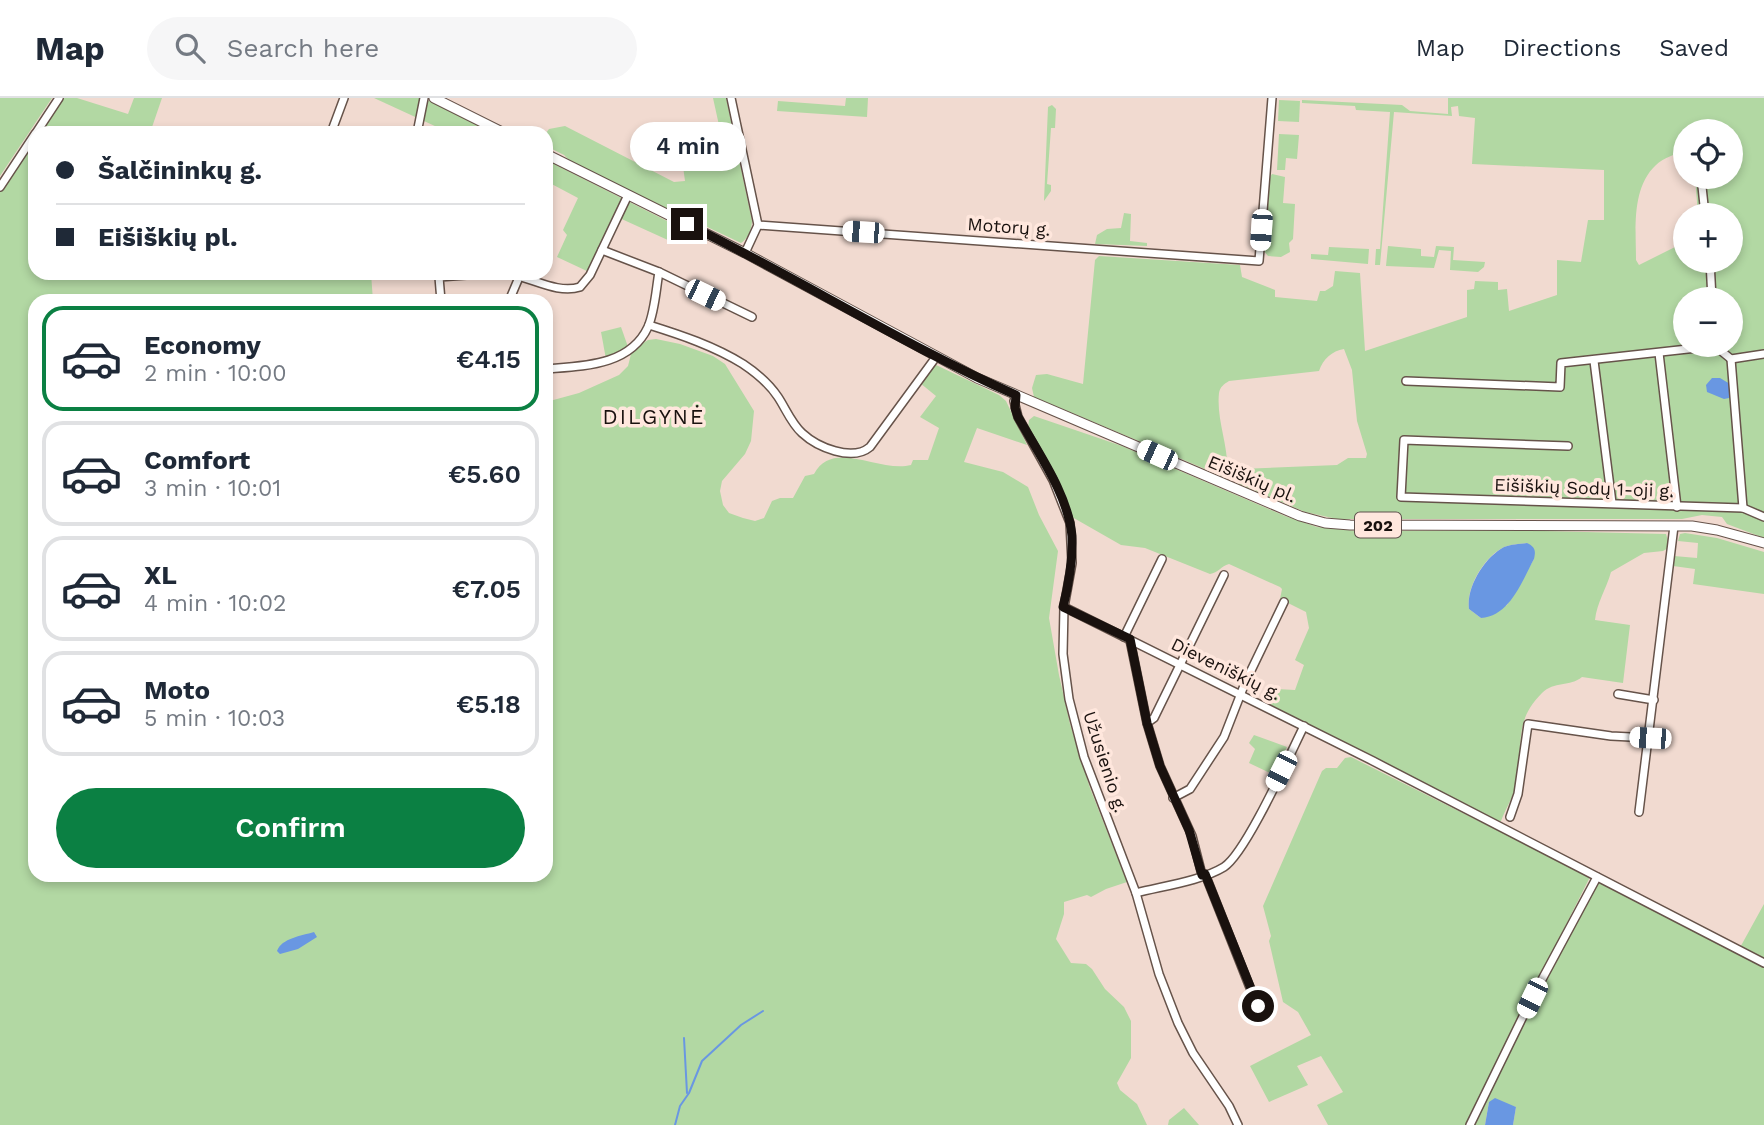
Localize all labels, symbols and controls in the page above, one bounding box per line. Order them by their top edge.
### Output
search box [147,17,637,80]
text: Map [35,29,105,68]
icon: search [171,29,209,67]
text: Search here [227,33,379,63]
text: Map [1416,34,1465,62]
text: Directions [1503,34,1621,62]
text: Saved [1659,34,1729,62]
map controls [1673,119,1743,357]
button: locate [1673,119,1743,189]
callout: 4 min [629,122,745,172]
text: 4 min [656,133,720,160]
text: Šalčininkų g. [98,155,262,185]
button: + [1673,203,1743,273]
route end [671,208,703,240]
car [1250,208,1273,252]
street label: Motorų g. [967,213,1051,240]
car [842,220,885,244]
text: Eišiškių pl. [98,222,237,252]
car [682,276,729,314]
button: − [1673,287,1743,357]
icon: car [60,327,123,390]
text: Economy [144,330,261,360]
text: €4.15 [456,344,521,374]
text: 2 min · 10:00 [144,360,287,387]
district label: DILGYNĖ [603,404,705,429]
car [1134,437,1181,473]
icon: car [60,442,123,505]
text: Comfort [144,445,250,475]
street label: Eišiškių pl. [1205,451,1299,507]
text: €5.60 [448,459,521,489]
street label: Eišiškių Sodų 1-oji g. [1494,474,1674,501]
text: 3 min · 10:01 [144,475,281,502]
road number: 202 [1355,512,1401,538]
icon: car [60,557,123,620]
text: XL [144,560,177,590]
text: €7.05 [452,574,521,604]
text: 4 min · 10:02 [144,590,286,617]
street label: Dieveniškių g. [1168,633,1285,704]
icon: car [60,672,123,735]
text: Moto [144,675,210,705]
text: €5.18 [456,689,521,719]
text: 5 min · 10:03 [144,705,285,732]
street label: Užusienio g. [1079,709,1132,815]
car [1629,726,1672,750]
car [1263,748,1300,794]
button: Confirm [56,788,525,868]
car [1514,975,1551,1021]
route start [1242,990,1274,1022]

